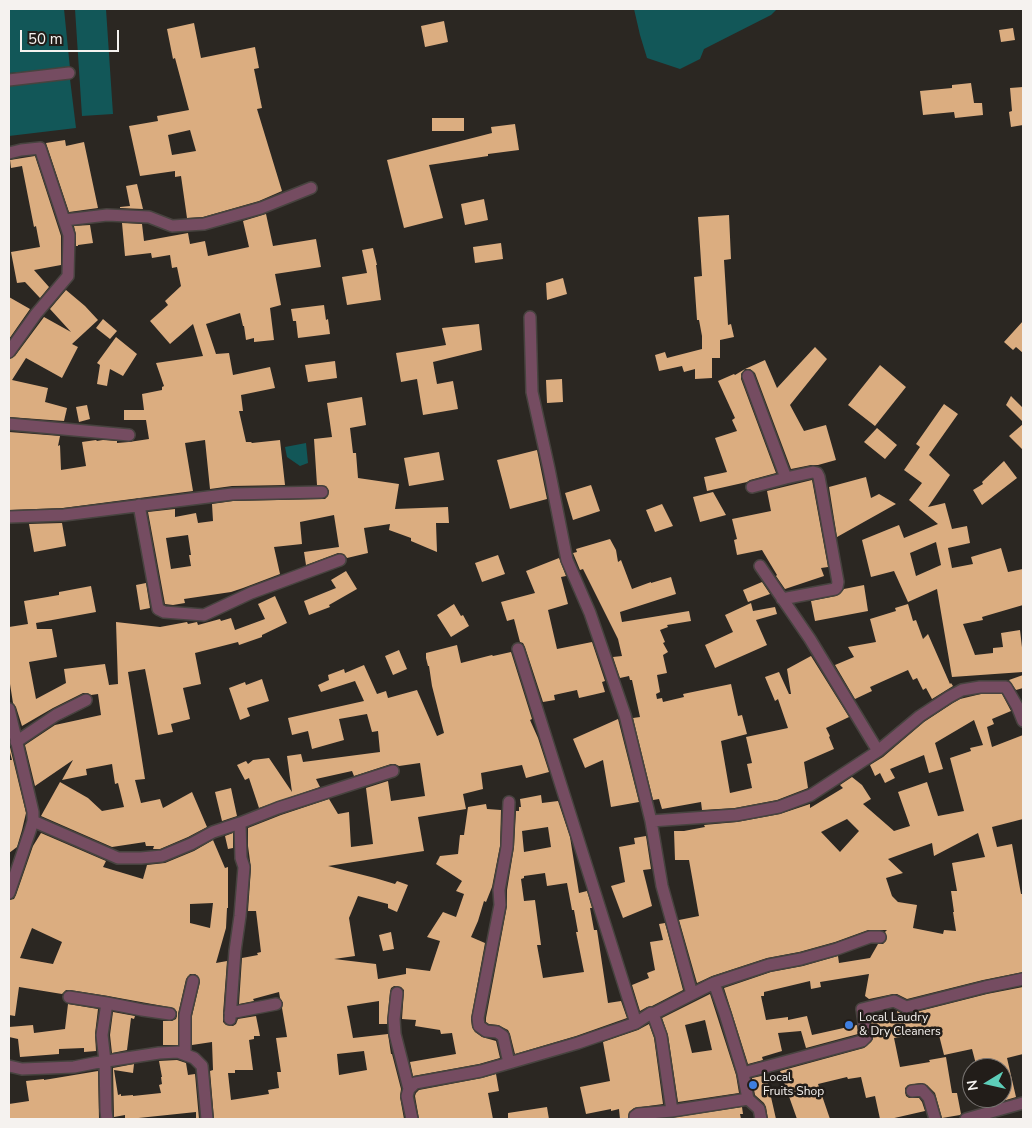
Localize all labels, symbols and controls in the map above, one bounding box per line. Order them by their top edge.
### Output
scale bar [22,20,121,52]
text: 50 m [28,29,63,49]
place label: Local Laudry & Dry Cleaners [859,1011,941,1039]
marker: Local Laudry & Dry Cleaners [843,1019,855,1031]
north arrow [962,1058,1012,1108]
place label: Local Fruits Shop [763,1071,824,1099]
marker: Local Fruits Shop [747,1079,759,1091]
text: N [962,1079,983,1092]

